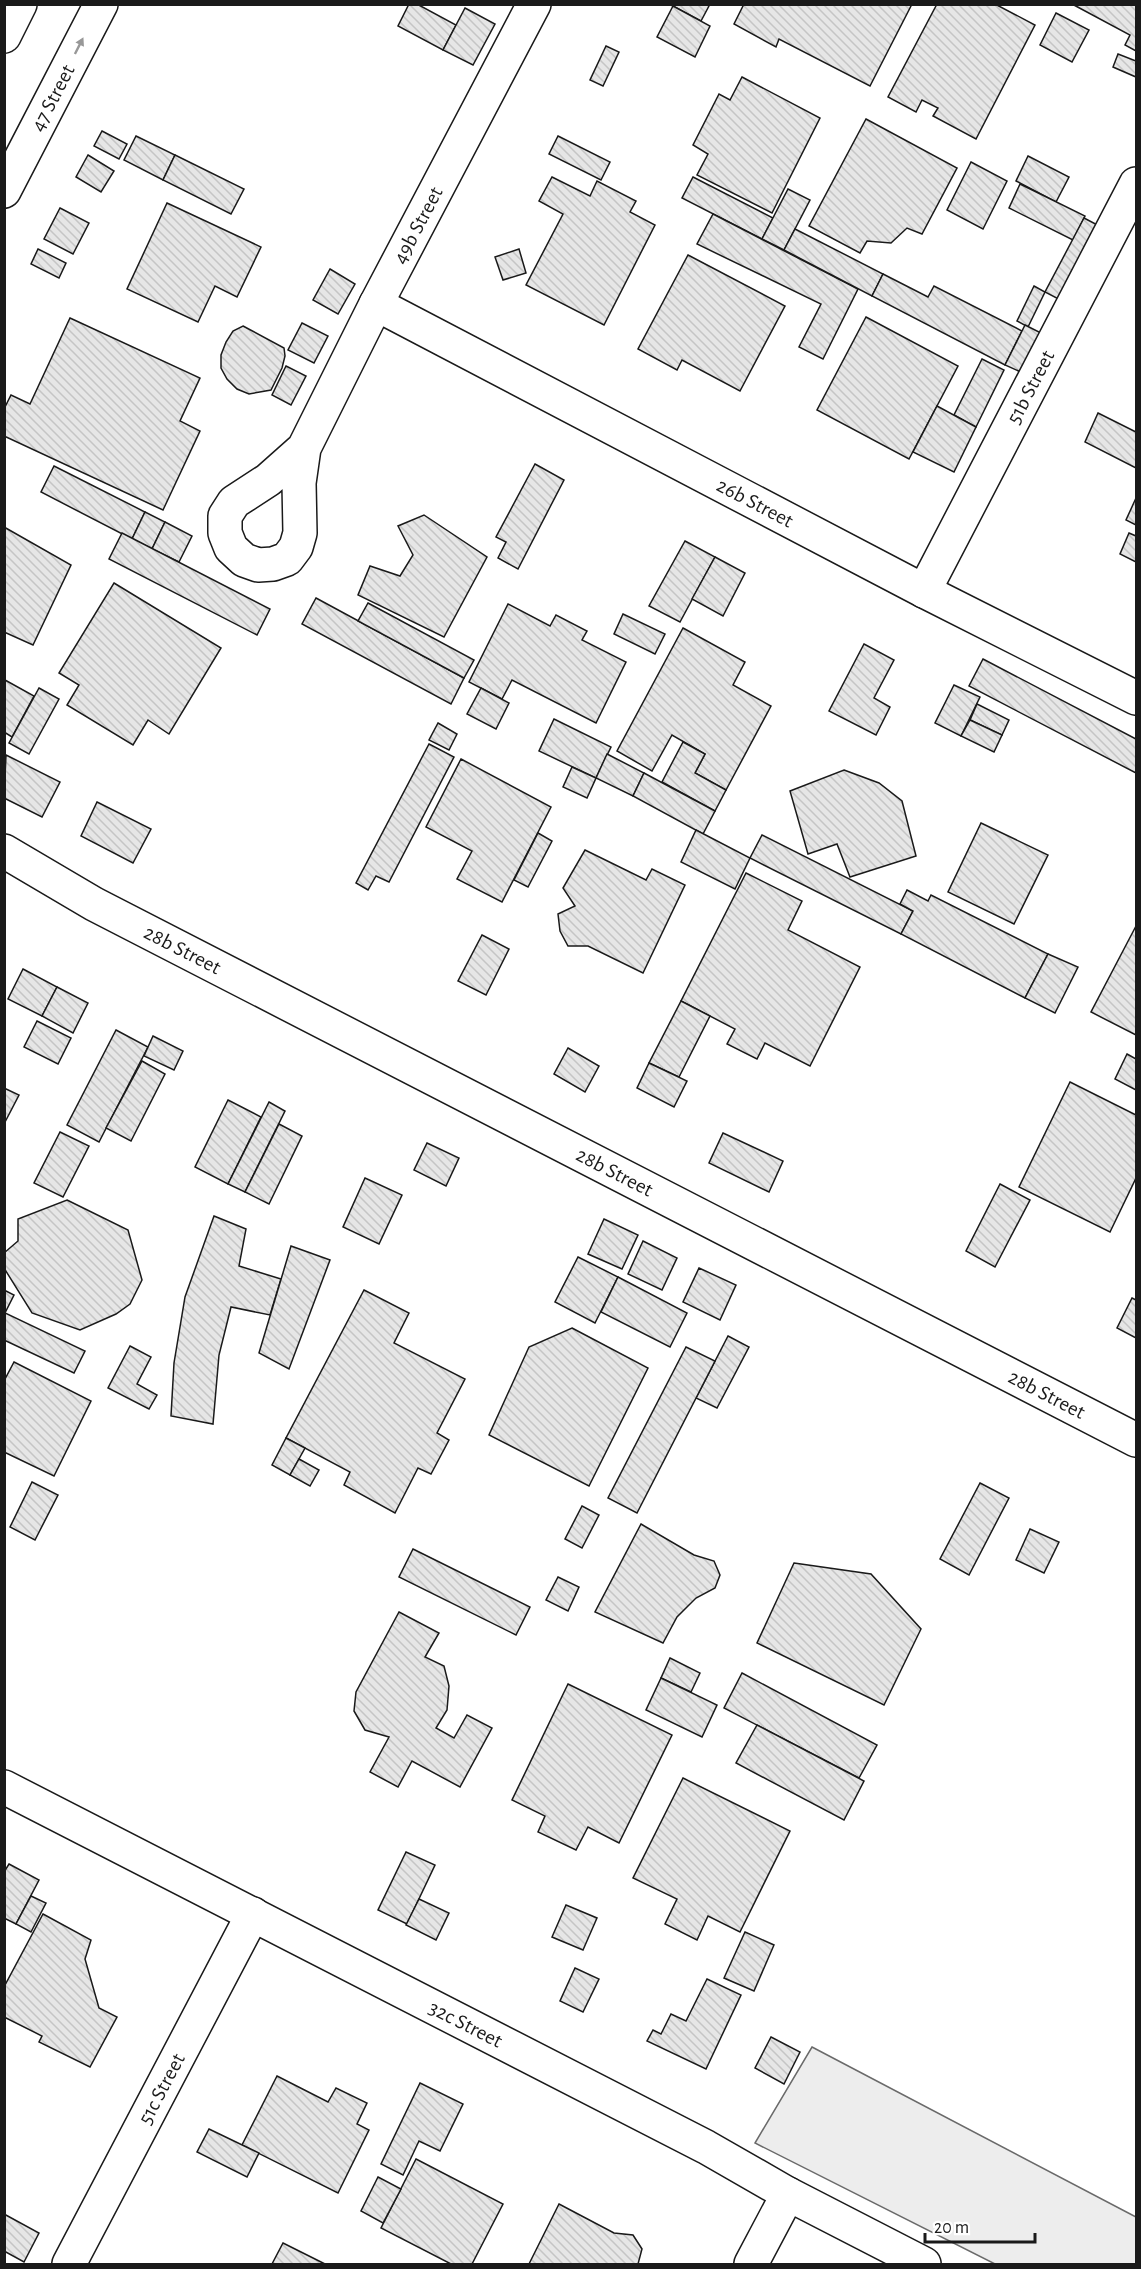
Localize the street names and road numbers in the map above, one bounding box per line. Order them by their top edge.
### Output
street label: 47 Street [26,61,78,135]
street label: 49b Street [389,183,446,267]
street label: 51b Street [1003,347,1058,427]
street label: 26b Street [713,474,797,531]
street label: 28b Street [141,921,225,978]
street label: 28b Street [573,1143,657,1200]
street label: 28b Street [1005,1366,1089,1423]
street label: 32c Street [426,1996,506,2051]
street label: 51c Street [134,2049,188,2128]

